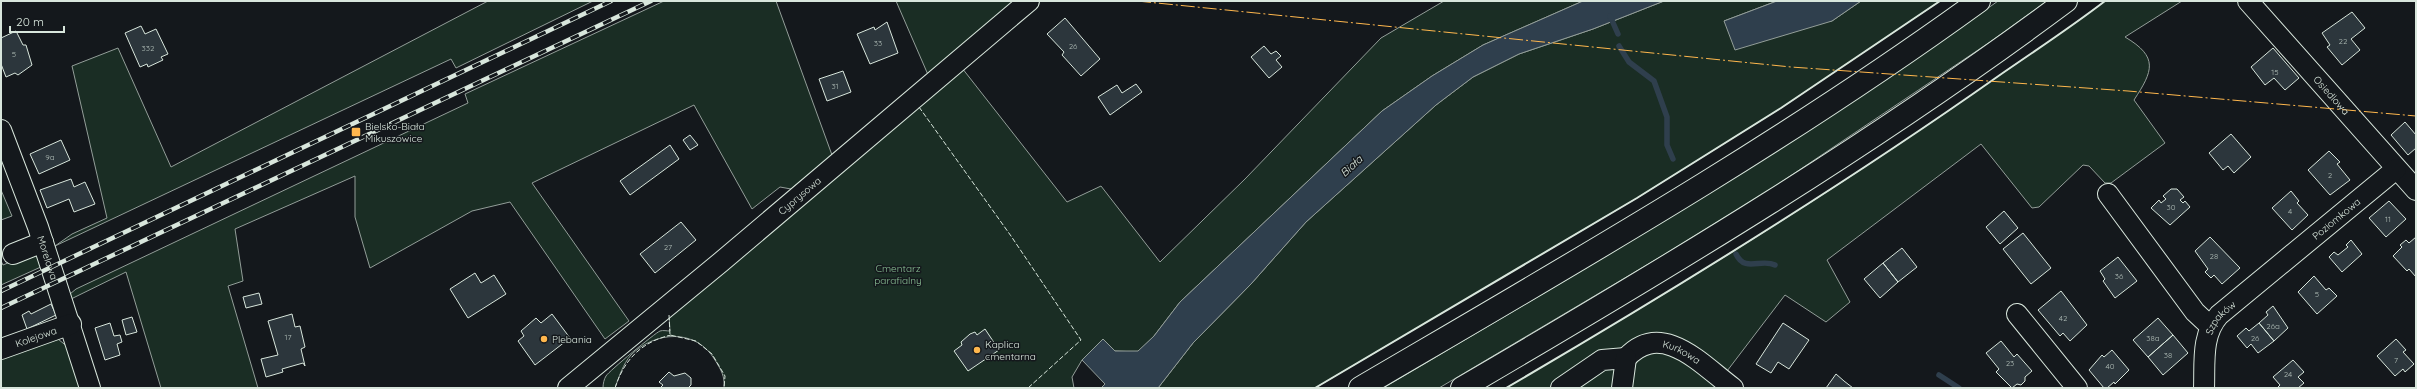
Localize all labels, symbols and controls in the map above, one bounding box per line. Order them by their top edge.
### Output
scale bar [10,8,64,34]
text: 20 m [16,14,44,29]
house number: 22 [2339,36,2348,46]
house number: 33 [874,38,882,48]
house number: 26 [1069,41,1078,51]
house number: 332 [142,43,155,53]
house number: 5 [12,49,16,59]
house number: 15 [2271,67,2279,77]
street label: Osiedlowa [2311,73,2353,117]
house number: 31 [831,81,839,91]
place label: Bielsko-Biała Mikuszowice [365,120,424,145]
marker: Bielsko-Biała Mikuszowice [350,126,362,138]
water label: Biała [1337,151,1366,180]
house number: 9a [45,152,55,162]
house number: 2 [2328,170,2333,180]
street label: Cyprysowa [775,174,824,217]
street label: Poziomkowa [2309,195,2363,242]
house number: 30 [2167,202,2176,212]
house number: 4 [2288,206,2292,216]
house number: 11 [2385,214,2391,224]
street label: Morelowa [35,234,61,281]
house number: 27 [664,242,672,252]
house number: 28 [2210,251,2218,261]
park label: Cmentarz parafialny [874,262,922,287]
house number: 36 [2115,271,2124,281]
house number: 5 [2315,289,2319,299]
street label: Szpaków [2202,297,2238,336]
house number: 42 [2059,313,2068,323]
house number: 26a [2266,321,2280,331]
street label: Kolejowa [13,323,58,350]
house number: 17 [284,332,292,342]
place label: Plebania [552,333,592,346]
house number: 38a [2146,333,2160,343]
house number: 26 [2251,333,2260,343]
marker: Plebania [539,334,549,344]
street label: Kurkowa [1662,337,1703,367]
place label: Kaplica cmentarna [985,338,1036,363]
marker: Kaplica cmentarna [972,345,982,355]
house number: 38 [2164,350,2172,360]
house number: 7 [2394,355,2398,365]
house number: 23 [2006,358,2014,368]
house number: 40 [2106,361,2115,371]
house number: 24 [2284,369,2292,379]

